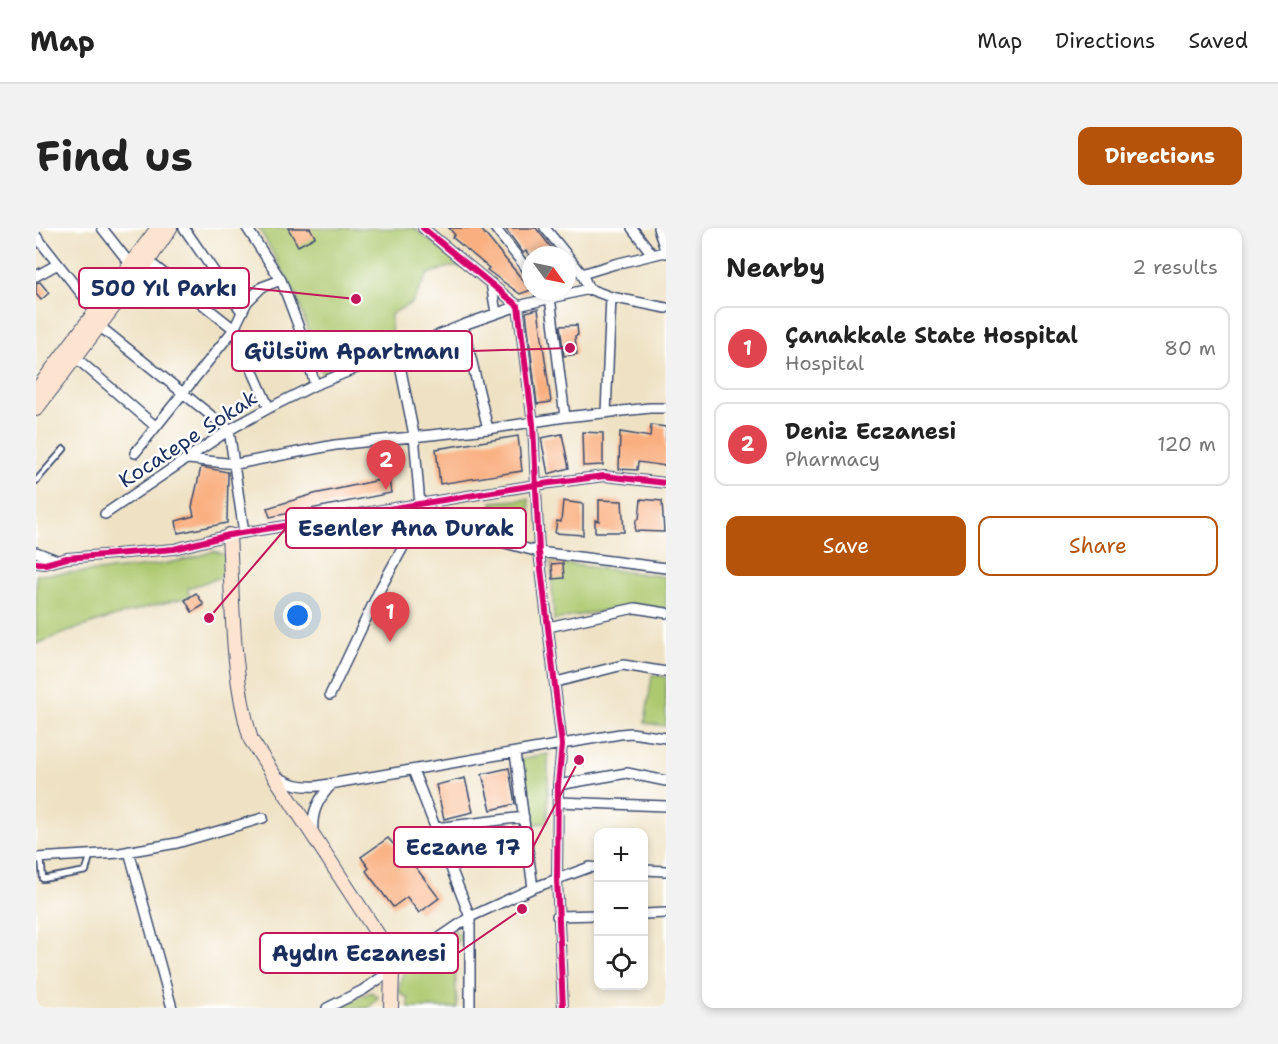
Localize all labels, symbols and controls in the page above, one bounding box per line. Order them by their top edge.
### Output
text: Map [30,22,95,60]
text: Map [977,27,1022,55]
text: Directions [1055,27,1155,55]
text: Saved [1188,27,1248,55]
button: Directions [1078,127,1242,185]
text: Find us [36,128,193,184]
north arrow [522,246,576,300]
text: Nearby [726,250,825,285]
text: 2 results [1132,254,1218,280]
callout: 500 Yıl Parkı [79,268,249,308]
text: 500 Yıl Parkı [91,274,237,303]
text: Çanakkale State Hospital [785,321,1078,350]
callout: Gülsüm Apartmanı [232,331,472,371]
text: 1 [743,335,752,361]
text: 80 m [1164,335,1216,361]
text: Gülsüm Apartmanı [244,337,460,366]
text: Hospital [785,350,864,376]
street label: Kocatepe Sokak [113,384,263,494]
text: Deniz Eczanesi [785,417,956,446]
text: 2 [741,431,755,457]
text: 120 m [1157,431,1216,457]
pin: 2 [366,440,406,490]
text: Pharmacy [785,446,880,472]
callout: Esenler Ana Durak [286,508,526,548]
text: Esenler Ana Durak [298,514,514,543]
button: Save [726,516,966,576]
button: Share [978,516,1218,576]
pin: 1 [370,592,410,642]
your location [283,601,312,630]
callout: Eczane 17 [394,827,533,867]
map controls [594,828,648,990]
button: + [594,828,648,882]
text: Eczane 17 [406,833,520,862]
button: − [594,882,648,936]
callout: Aydın Eczanesi [260,933,458,973]
button: locate [594,936,648,990]
text: Aydın Eczanesi [272,939,446,968]

